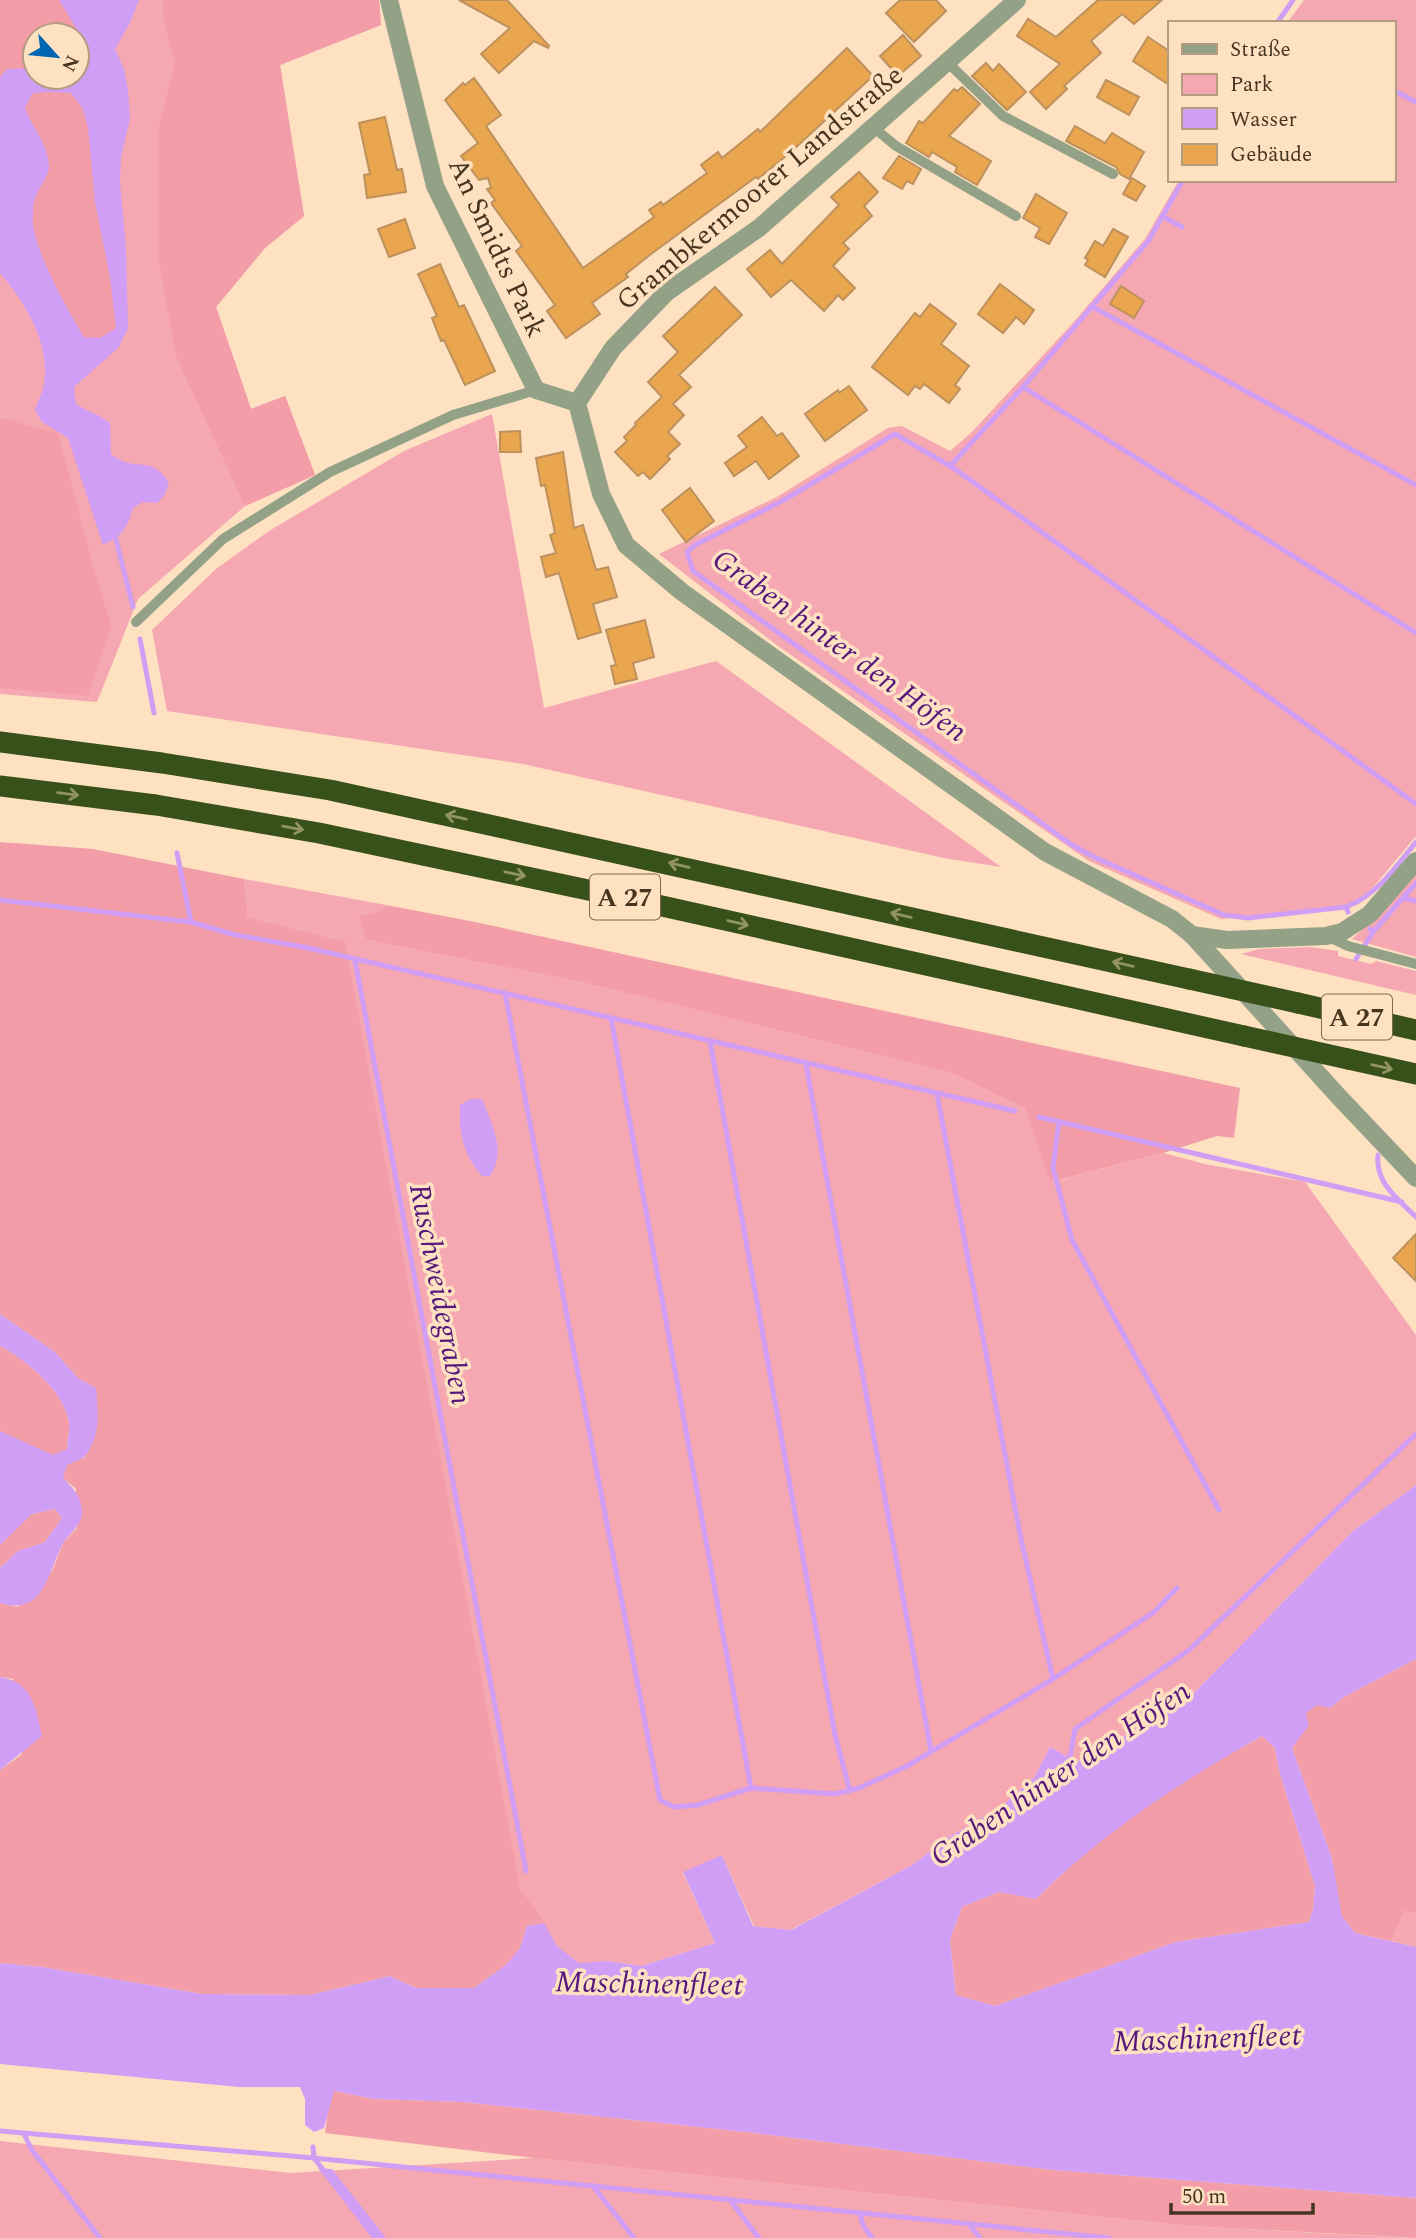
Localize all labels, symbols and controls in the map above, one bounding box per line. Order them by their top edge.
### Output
north arrow [21,21,91,91]
legend [1168,21,1395,182]
text: Straße [1230,34,1291,66]
text: N [53,50,86,77]
street label: Grambkermoorer Landstraße [607,55,913,322]
text: Park [1230,69,1274,101]
text: Wasser [1230,104,1297,136]
text: Gebäude [1230,139,1312,171]
street label: An Smidts Park [436,151,557,345]
water label: Graben hinter den Höfen [702,537,977,754]
one-way arrow [56,788,79,801]
one-way arrow [445,810,468,824]
one-way arrow [281,822,304,835]
one-way arrow [668,858,690,871]
one-way arrow [503,868,526,882]
road number: A 27 [590,874,660,920]
one-way arrow [890,907,913,921]
one-way arrow [726,916,749,930]
one-way arrow [1112,957,1135,970]
road number: A 27 [1322,994,1392,1040]
one-way arrow [1370,1060,1393,1074]
water label: Ruschweidegraben [396,1180,484,1409]
water label: Graben hinter den Höfen [921,1669,1200,1878]
water label: Maschinenfleet [555,1959,744,2009]
water label: Maschinenfleet [1112,2013,1302,2065]
scale bar [1171,2172,1313,2216]
text: 50 m [1182,2181,1226,2213]

